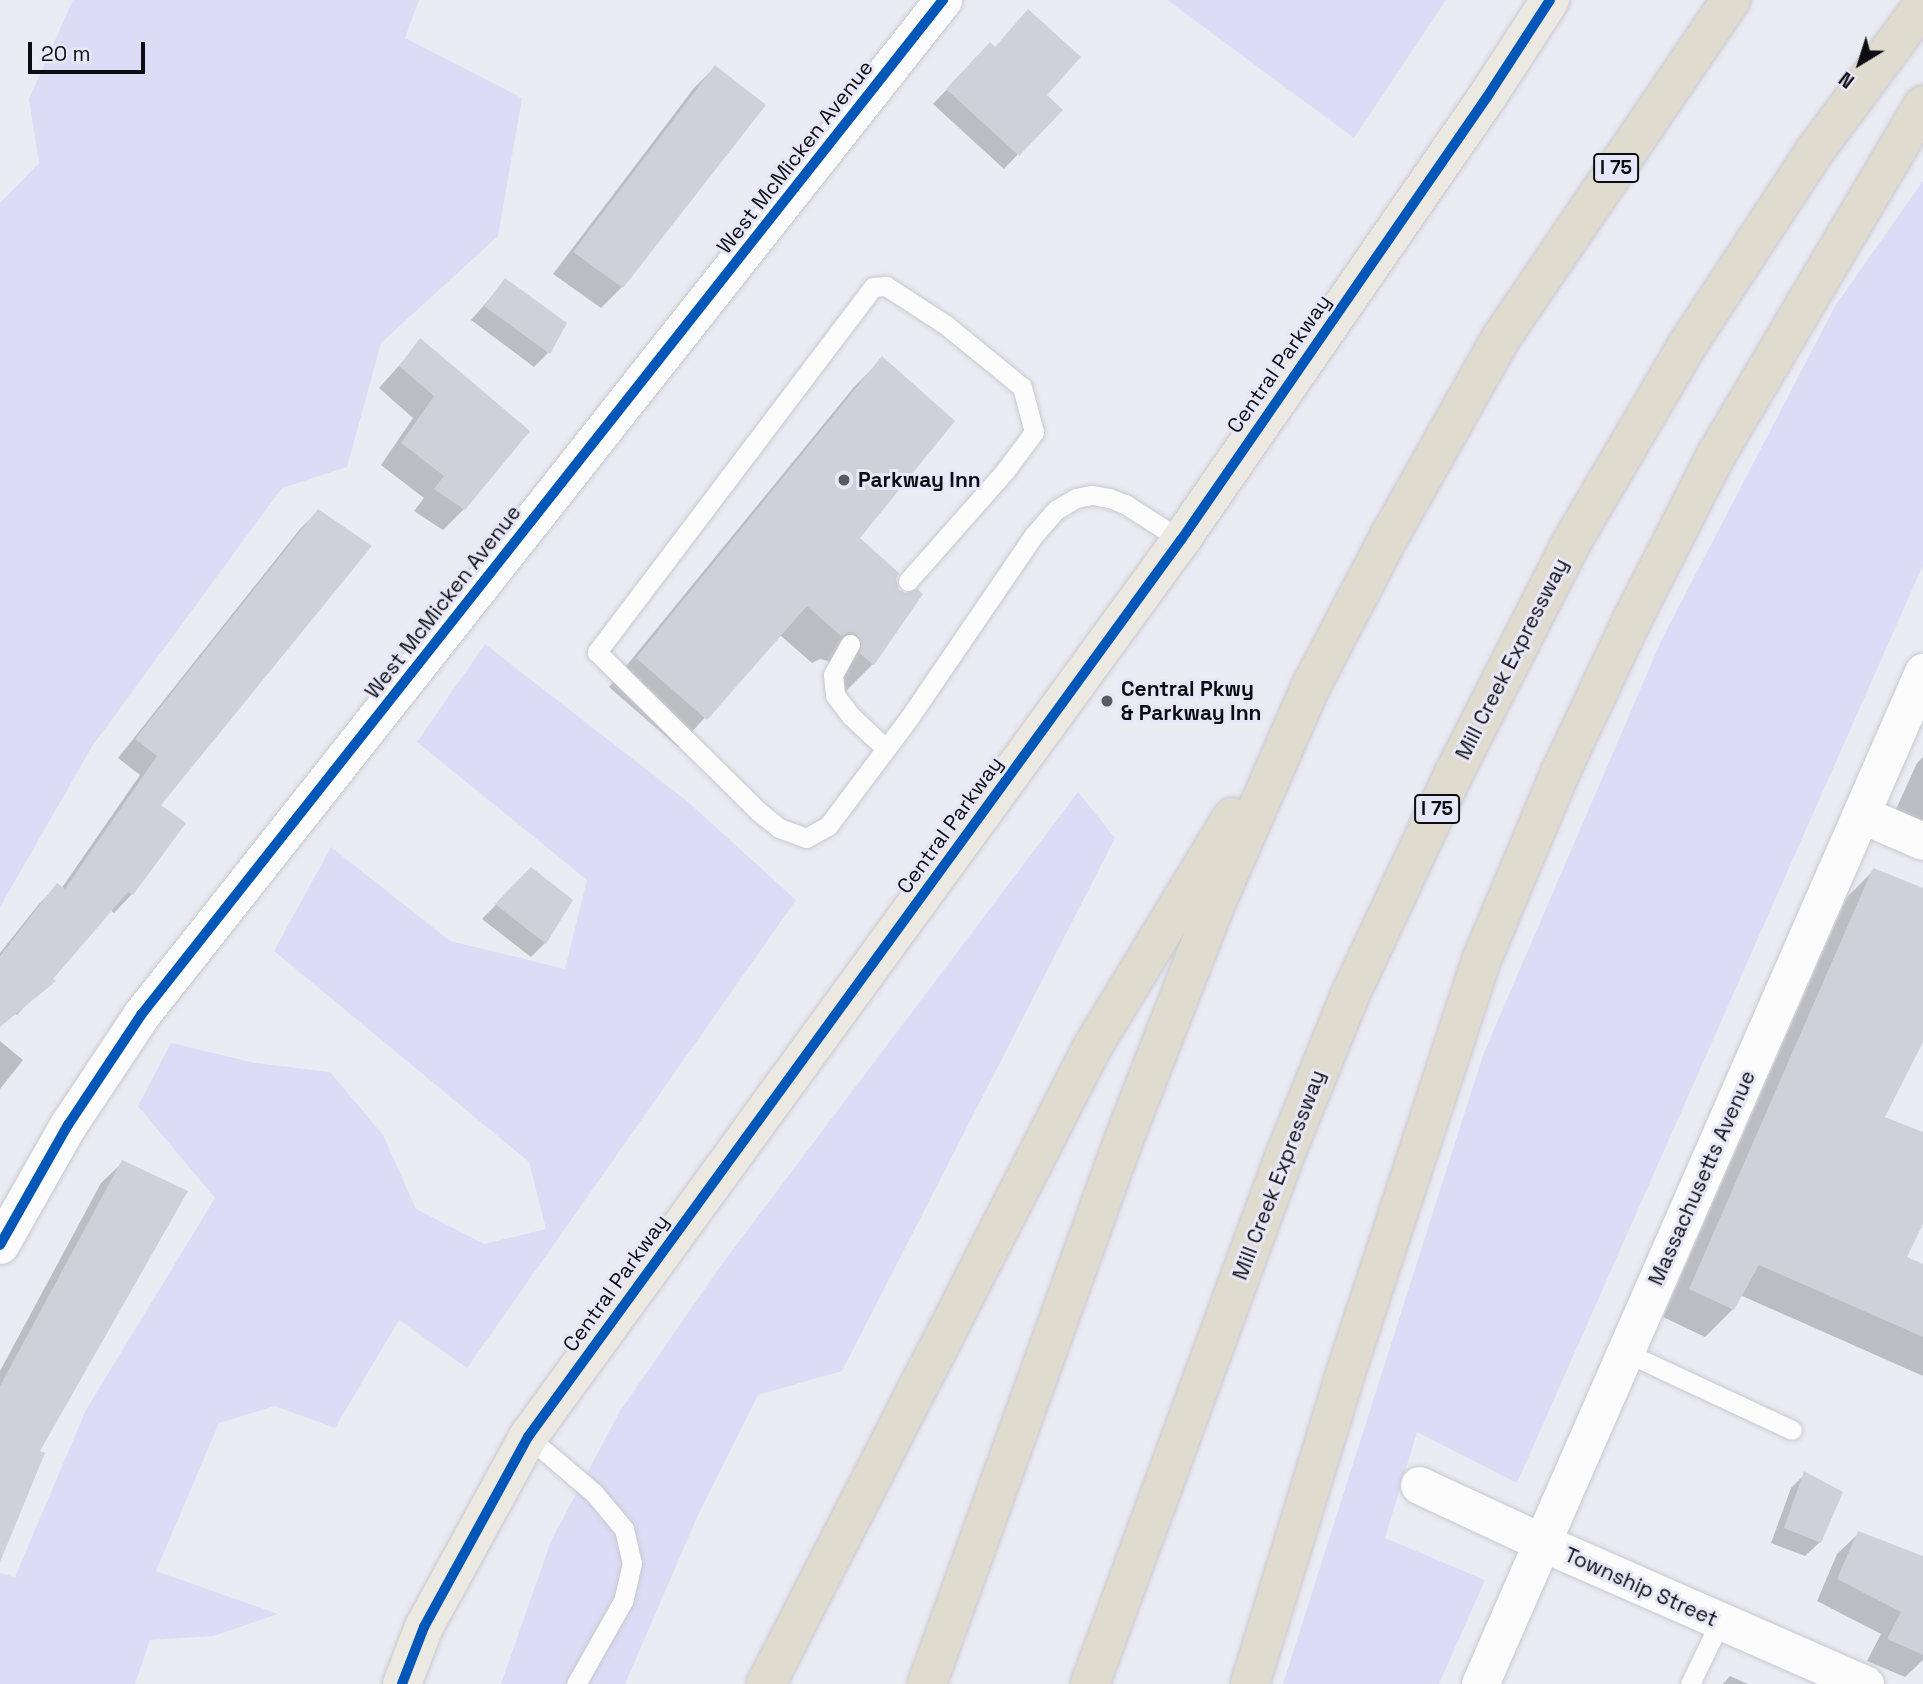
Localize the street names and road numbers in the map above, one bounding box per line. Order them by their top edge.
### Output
street label: West McMicken Avenue [712,55,878,259]
road number: I 75 [1592,152,1640,184]
street label: Central Parkway [1222,290,1336,438]
street label: West McMicken Avenue [360,500,526,704]
street label: Mill Creek Expressway [1450,554,1574,764]
street label: Central Parkway [892,752,1008,898]
road number: I 75 [1412,794,1462,824]
street label: Mill Creek Expressway [1227,1067,1331,1283]
street label: Massachusetts Avenue [1643,1067,1761,1289]
street label: Central Parkway [558,1210,674,1356]
street label: Township Street [1561,1542,1721,1632]

